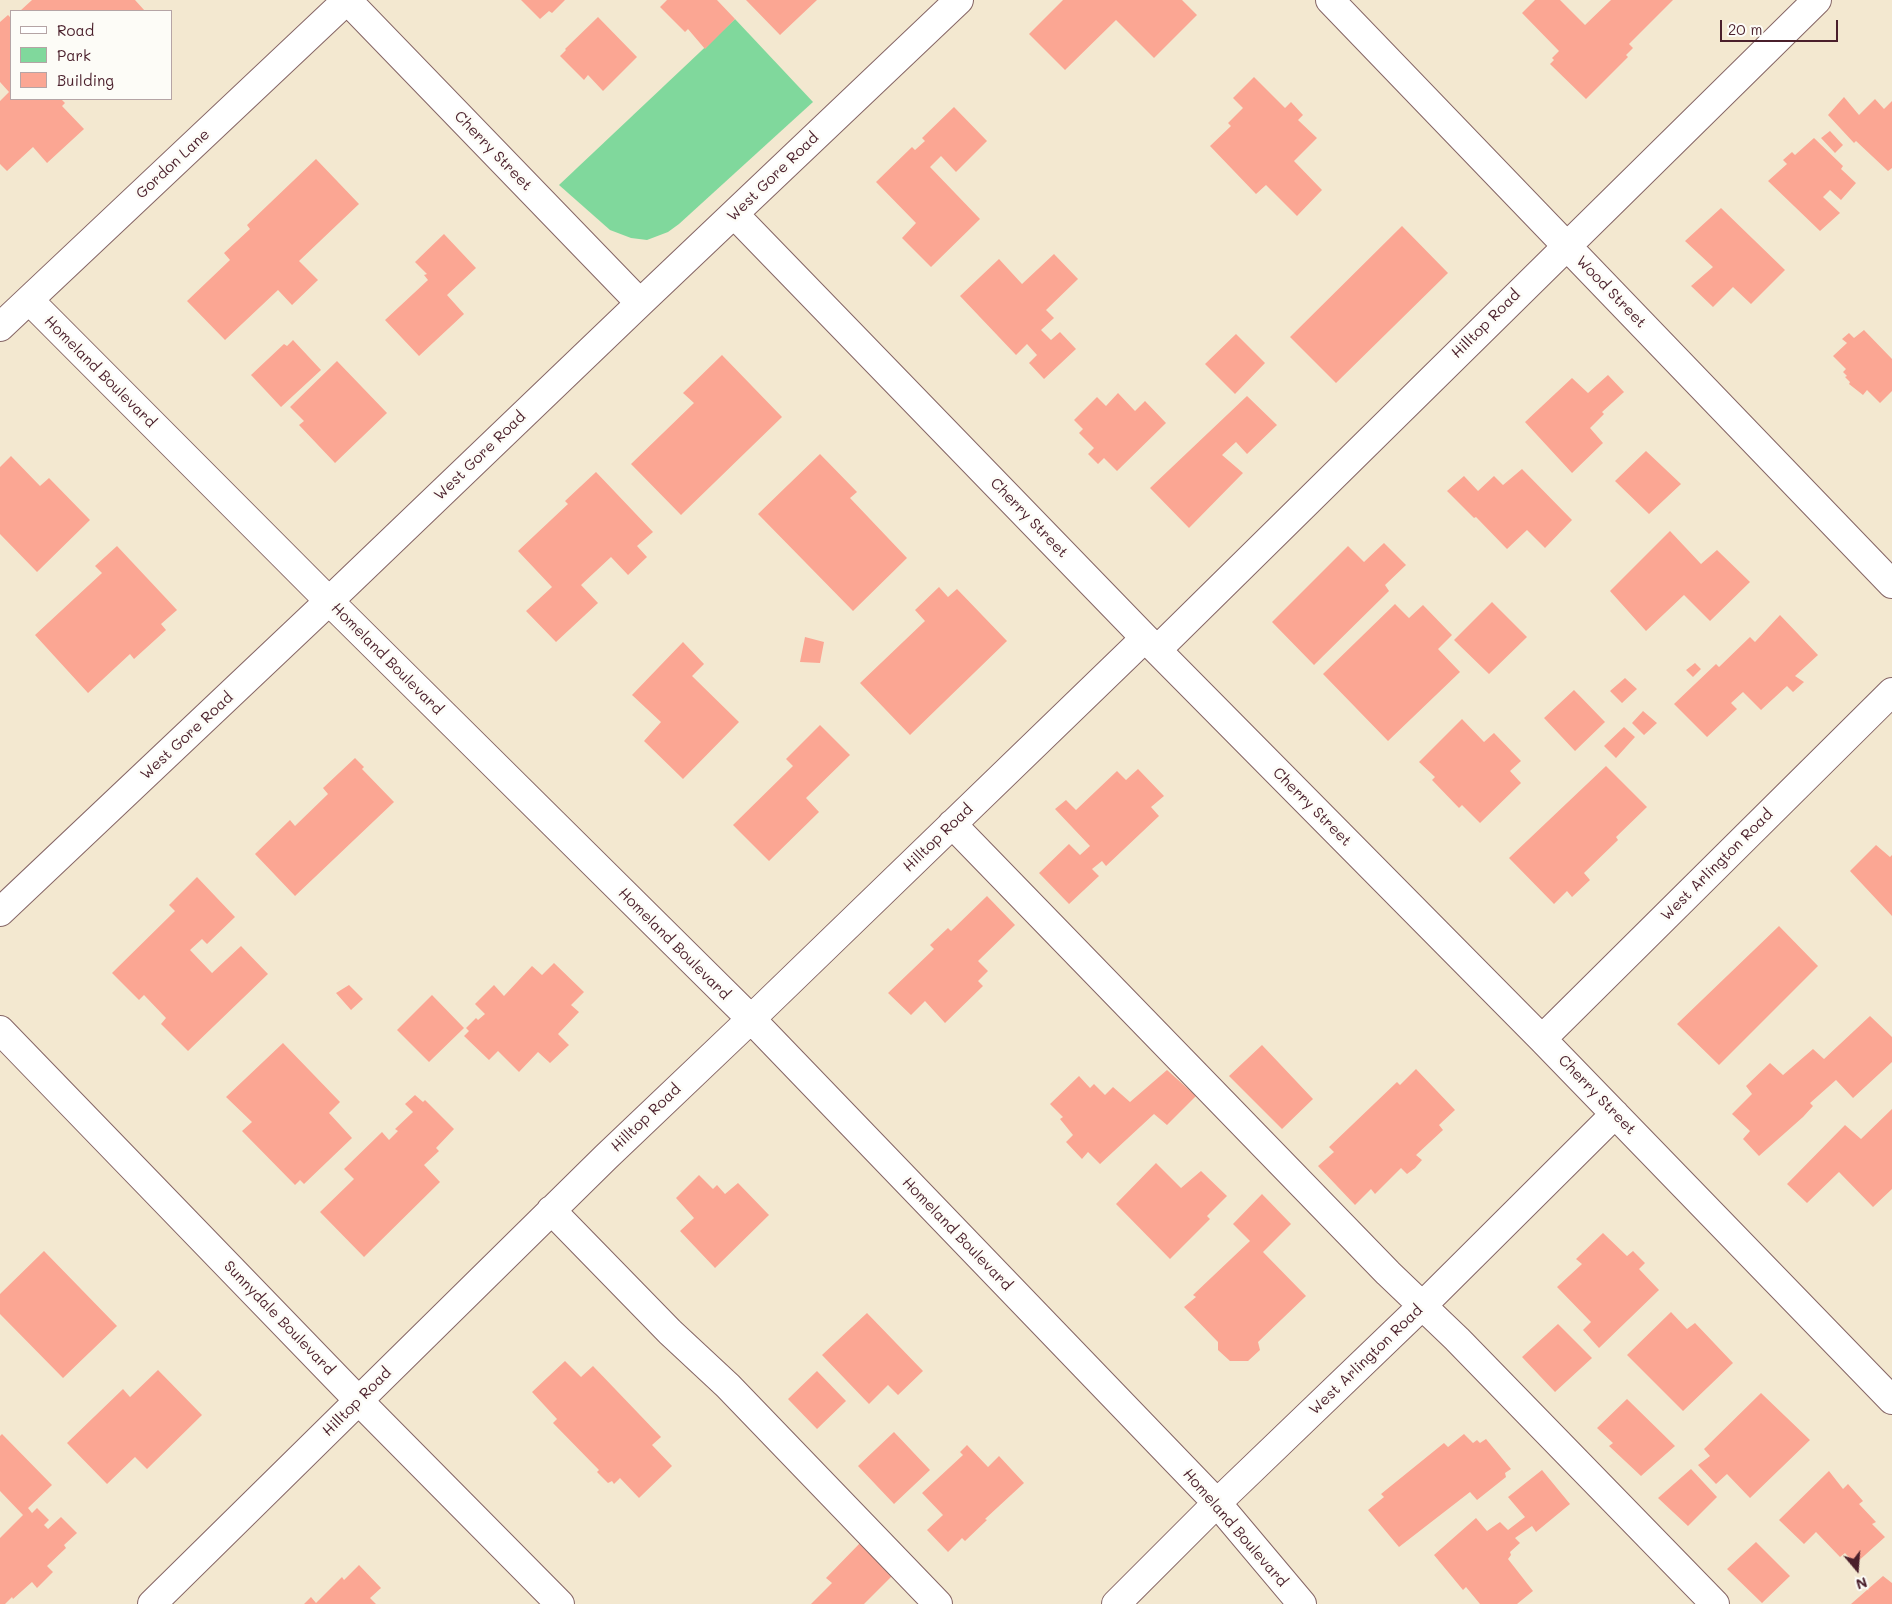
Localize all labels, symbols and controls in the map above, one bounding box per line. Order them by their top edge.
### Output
legend [10,10,172,100]
scale bar [1722,10,1840,42]
text: 20 m [1728,19,1762,39]
text: Road [57,20,94,40]
text: Park [57,45,91,65]
text: Building [57,70,114,90]
street label: Cherry Street [450,107,536,195]
street label: Gordon Lane [133,125,213,203]
street label: West Gore Road [724,129,822,225]
street label: Wood Street [1572,252,1650,332]
street label: Hilltop Road [1448,286,1524,362]
street label: Homeland Boulevard [40,312,160,432]
street label: West Gore Road [431,408,529,504]
street label: Cherry Street [986,474,1072,562]
street label: Homeland Boulevard [327,599,447,719]
street label: West Gore Road [137,688,237,784]
street label: Cherry Street [1269,764,1355,850]
street label: Hilltop Road [899,800,977,876]
street label: West Arlington Road [1657,805,1777,925]
street label: Homeland Boulevard [614,884,734,1004]
street label: Cherry Street [1554,1051,1640,1139]
street label: Hilltop Road [607,1080,685,1156]
street label: Homeland Boulevard [898,1174,1016,1294]
street label: Sunnydale Boulevard [220,1257,338,1379]
street label: West Arlington Road [1306,1301,1426,1419]
street label: Hilltop Road [319,1364,395,1440]
street label: Homeland Boulevard [1179,1465,1291,1591]
north arrow [1832,1544,1882,1594]
text: N [1854,1573,1870,1594]

